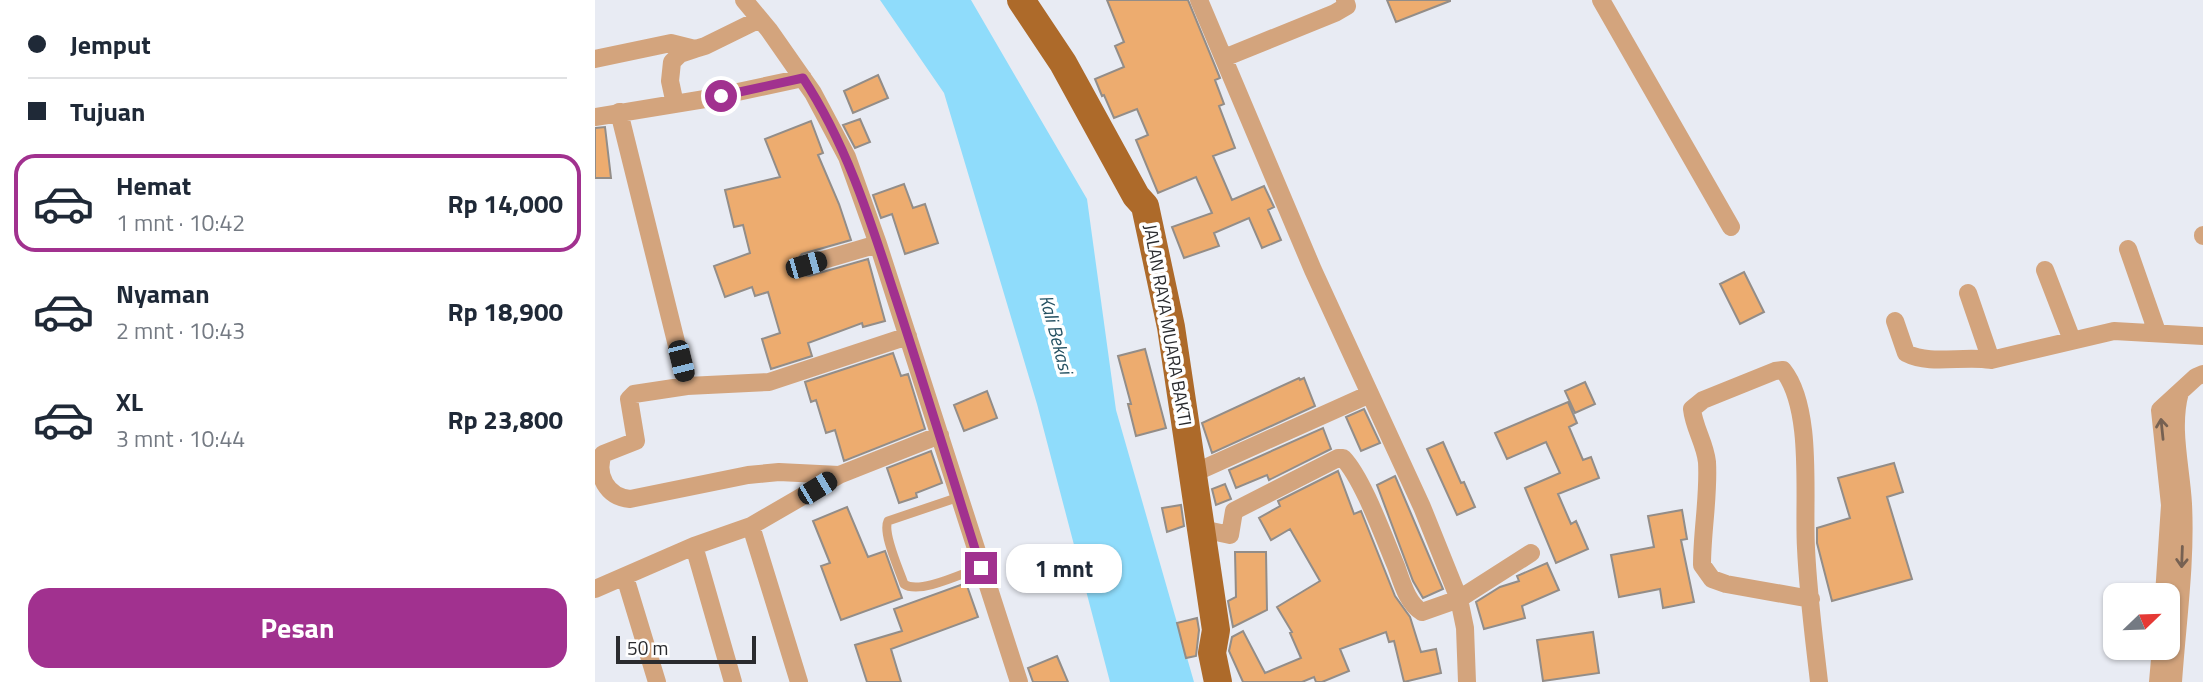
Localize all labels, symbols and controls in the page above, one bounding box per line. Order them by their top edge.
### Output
text: Jemput [70,25,151,64]
route start [705,80,737,112]
text: Tujuan [70,92,145,131]
text: Hemat [116,166,191,205]
icon: car [32,172,95,235]
text: Rp 14,000 [447,184,563,223]
text: 1 mnt · 10:42 [116,205,245,240]
street label: JALAN RAYA MUARA BAKTI [1137,222,1199,428]
car [783,249,830,281]
text: Nyaman [116,274,210,313]
icon: car [32,280,95,343]
water label: Kali Bekasi [1033,291,1082,379]
text: Rp 18,900 [447,292,563,331]
text: 2 mnt · 10:43 [116,313,245,348]
car [666,338,697,384]
text: XL [116,382,143,421]
icon: car [32,388,95,451]
text: Rp 23,800 [447,400,563,439]
one-way arrow [2155,419,2168,441]
text: 3 mnt · 10:44 [116,421,245,456]
car [794,468,841,508]
callout: 1 mnt [1005,544,1121,592]
one-way arrow [2175,545,2188,568]
text: 1 mnt [1035,551,1093,586]
route end [965,552,997,584]
north arrow [2103,583,2181,660]
map controls [2103,583,2180,660]
button: Pesan [28,588,567,668]
scale bar [616,633,756,665]
text: 50 m [627,633,668,662]

